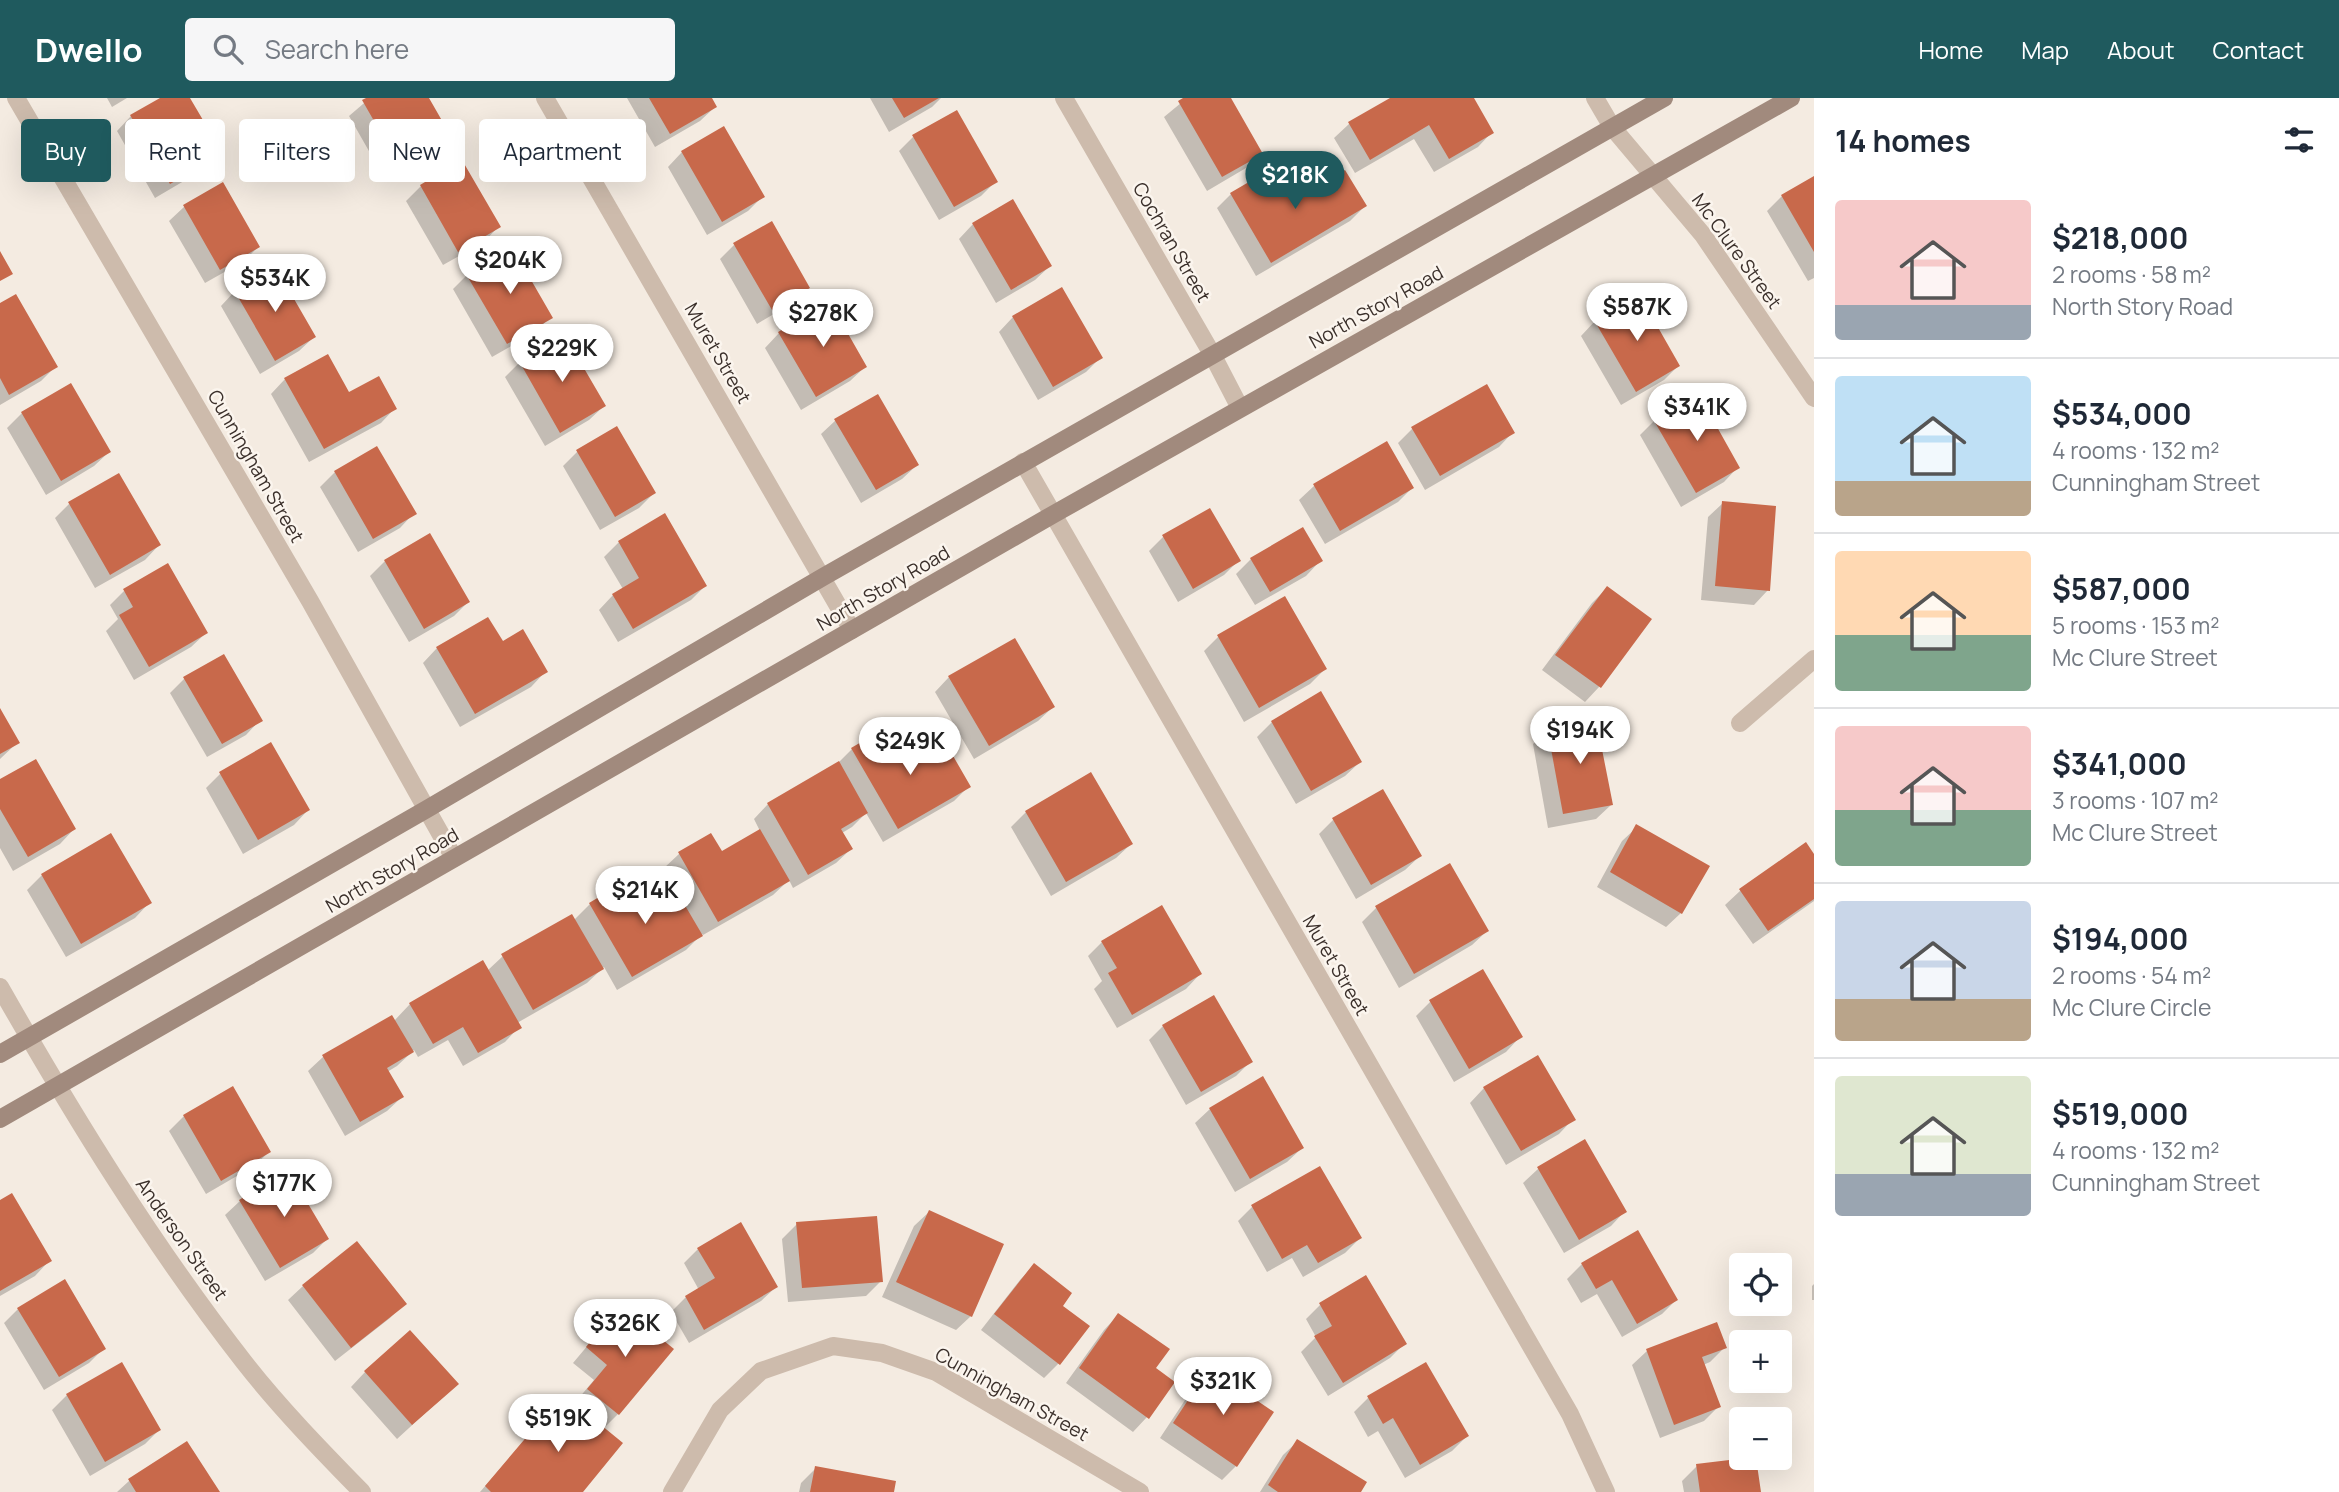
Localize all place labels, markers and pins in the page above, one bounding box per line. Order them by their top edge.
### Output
pin: $218K [1246,152,1344,211]
pin: $204K [461,236,559,296]
pin: $534K [226,254,324,314]
pin: $587K [1588,284,1686,343]
pin: $278K [774,289,872,349]
pin: $229K [513,324,611,384]
pin: $341K [1648,384,1746,443]
pin: $194K [1531,706,1629,766]
pin: $249K [861,718,959,777]
pin: $214K [596,866,694,926]
pin: $177K [235,1160,333,1219]
pin: $326K [576,1300,674,1359]
pin: $321K [1174,1358,1272,1417]
pin: $519K [509,1394,607,1454]

